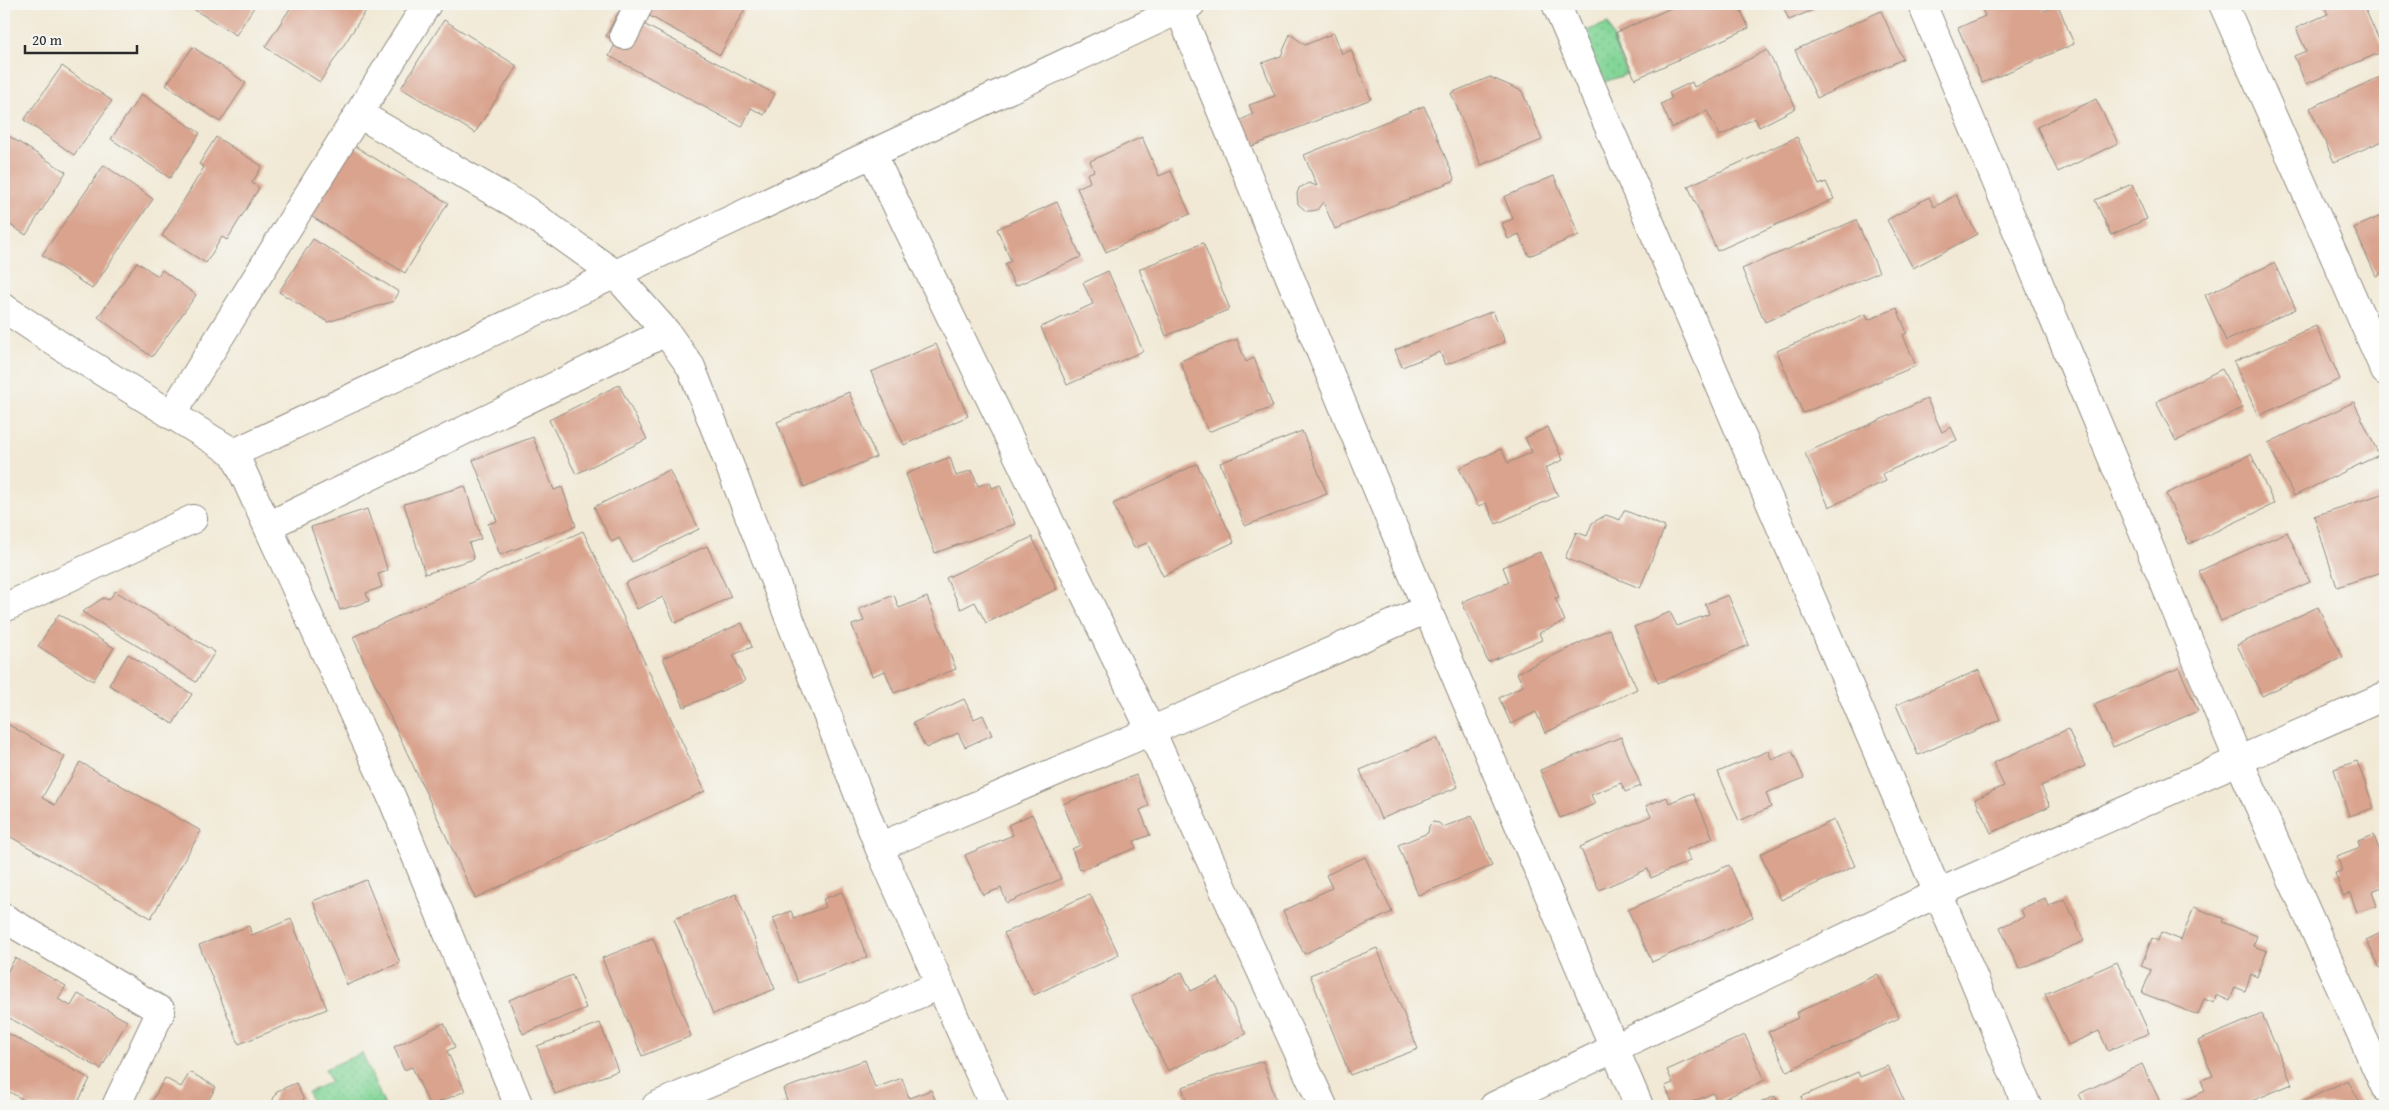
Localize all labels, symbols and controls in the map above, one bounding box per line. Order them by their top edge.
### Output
scale bar [25,22,138,54]
text: 20 m [32,29,63,50]

